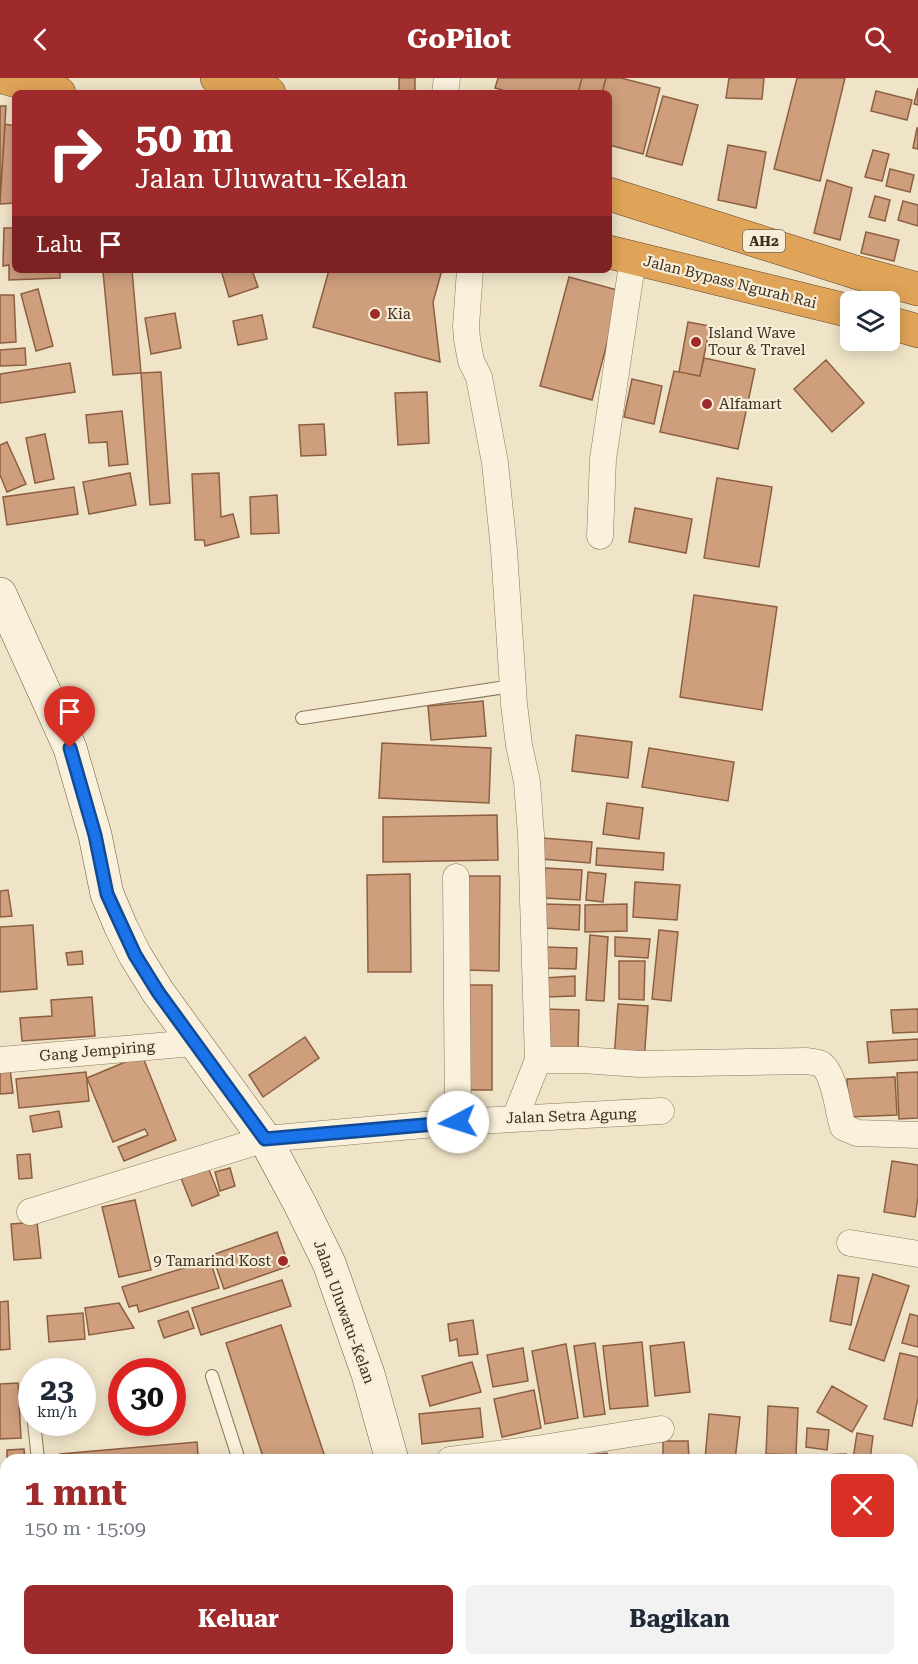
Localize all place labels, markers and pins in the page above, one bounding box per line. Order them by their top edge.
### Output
place label: Kia [387,305,411,323]
marker: Kia [368,307,382,321]
place label: Island Wave Tour & Travel [708,324,806,359]
marker: Island Wave Tour & Travel [689,335,703,349]
place label: Alfamart [719,395,782,413]
marker: Alfamart [700,397,714,411]
pin [44,686,95,748]
place label: 9 Tamarind Kost [153,1252,271,1270]
marker: 9 Tamarind Kost [276,1254,290,1268]

